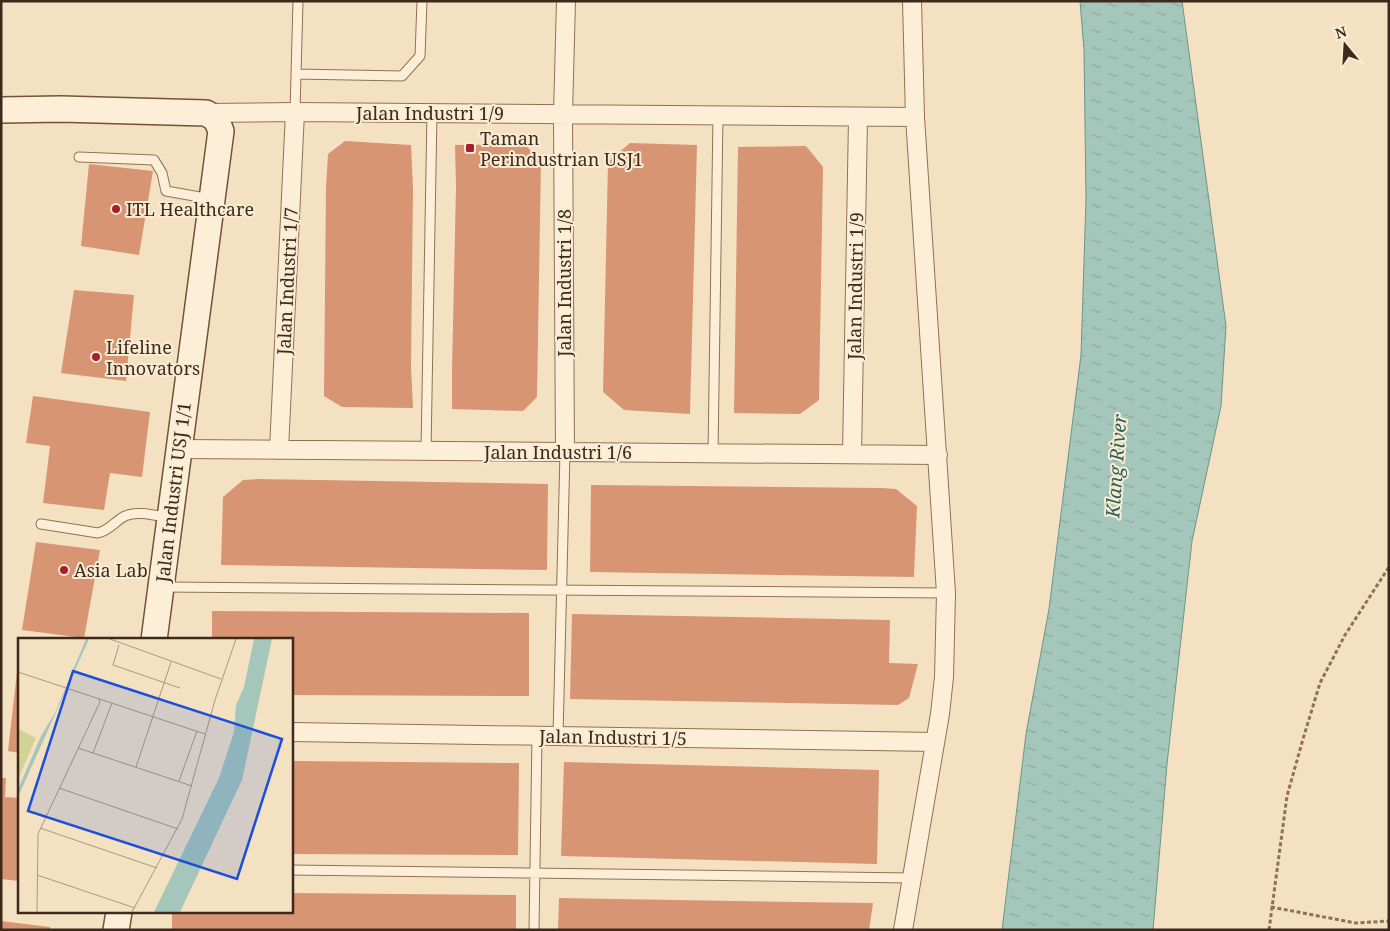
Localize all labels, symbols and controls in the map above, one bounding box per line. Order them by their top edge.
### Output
north arrow [1320,20,1370,70]
text: N [1333,21,1349,43]
street label: Jalan Industri 1/9 [355,101,504,125]
place label: Taman Perindustrian USJ1 [480,126,643,171]
marker: Taman Perindustrian USJ1 [464,142,476,154]
place label: ITL Healthcare [126,197,254,221]
marker: ITL Healthcare [110,203,122,215]
street label: Jalan Industri 1/7 [271,206,303,357]
street label: Jalan Industri 1/8 [552,209,576,358]
street label: Jalan Industri 1/9 [842,212,868,361]
place label: Lifeline Innovators [106,335,200,380]
marker: Lifeline Innovators [90,351,102,363]
street label: Jalan Industri USJ 1/1 [150,400,196,585]
water label: Klang River [1099,413,1133,520]
street label: Jalan Industri 1/6 [483,440,632,464]
place label: Asia Lab [74,558,148,582]
marker: Asia Lab [58,564,70,576]
inset map [18,638,292,914]
street label: Jalan Industri 1/5 [538,724,687,750]

